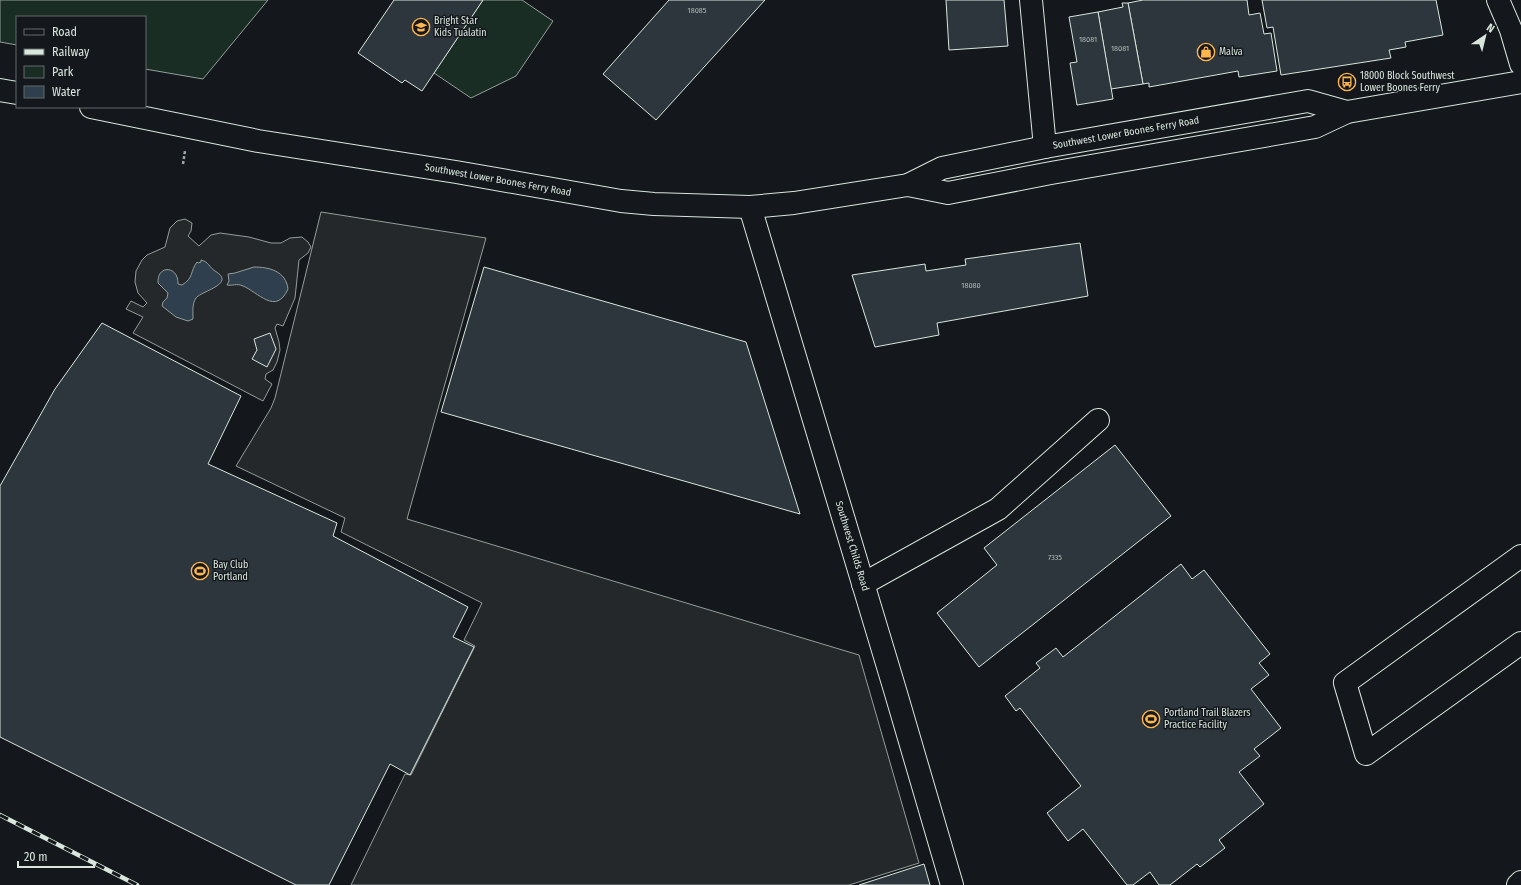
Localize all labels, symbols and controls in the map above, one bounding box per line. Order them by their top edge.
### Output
house number: 18085 [688,6,707,15]
place label: Bright Star Kids Tualatin [434,15,487,39]
legend [16,16,146,108]
north arrow [1465,16,1505,56]
school or university icon: Bright Star Kids Tualatin [411,17,431,37]
text: N [1484,21,1497,35]
text: Road [52,25,77,39]
house number: 18081 [1079,35,1097,44]
shop icon: Malva [1196,42,1216,62]
house number: 18081 [1111,44,1129,53]
text: Railway [52,45,90,59]
place label: Malva [1219,46,1243,58]
text: Park [52,65,74,79]
place label: 18000 Block Southwest Lower Boones Ferry [1360,70,1455,94]
bus stop icon: 18000 Block Southwest Lower Boones Ferry [1337,72,1357,92]
text: Water [52,85,81,99]
street label: Southwest Lower Boones Ferry Road [1052,114,1200,152]
street label: Southwest Lower Boones Ferry Road [424,161,572,199]
house number: 18080 [961,281,981,290]
street label: Southwest Childs Road [833,500,871,592]
house number: 7335 [1048,553,1062,562]
place label: Bay Club Portland [213,559,248,583]
sports icon: Bay Club Portland [190,561,210,581]
place label: Portland Trail Blazers Practice Facility [1164,707,1251,731]
sports icon: Portland Trail Blazers Practice Facility [1141,709,1161,729]
scale bar [18,843,94,869]
text: 20 m [24,850,48,864]

